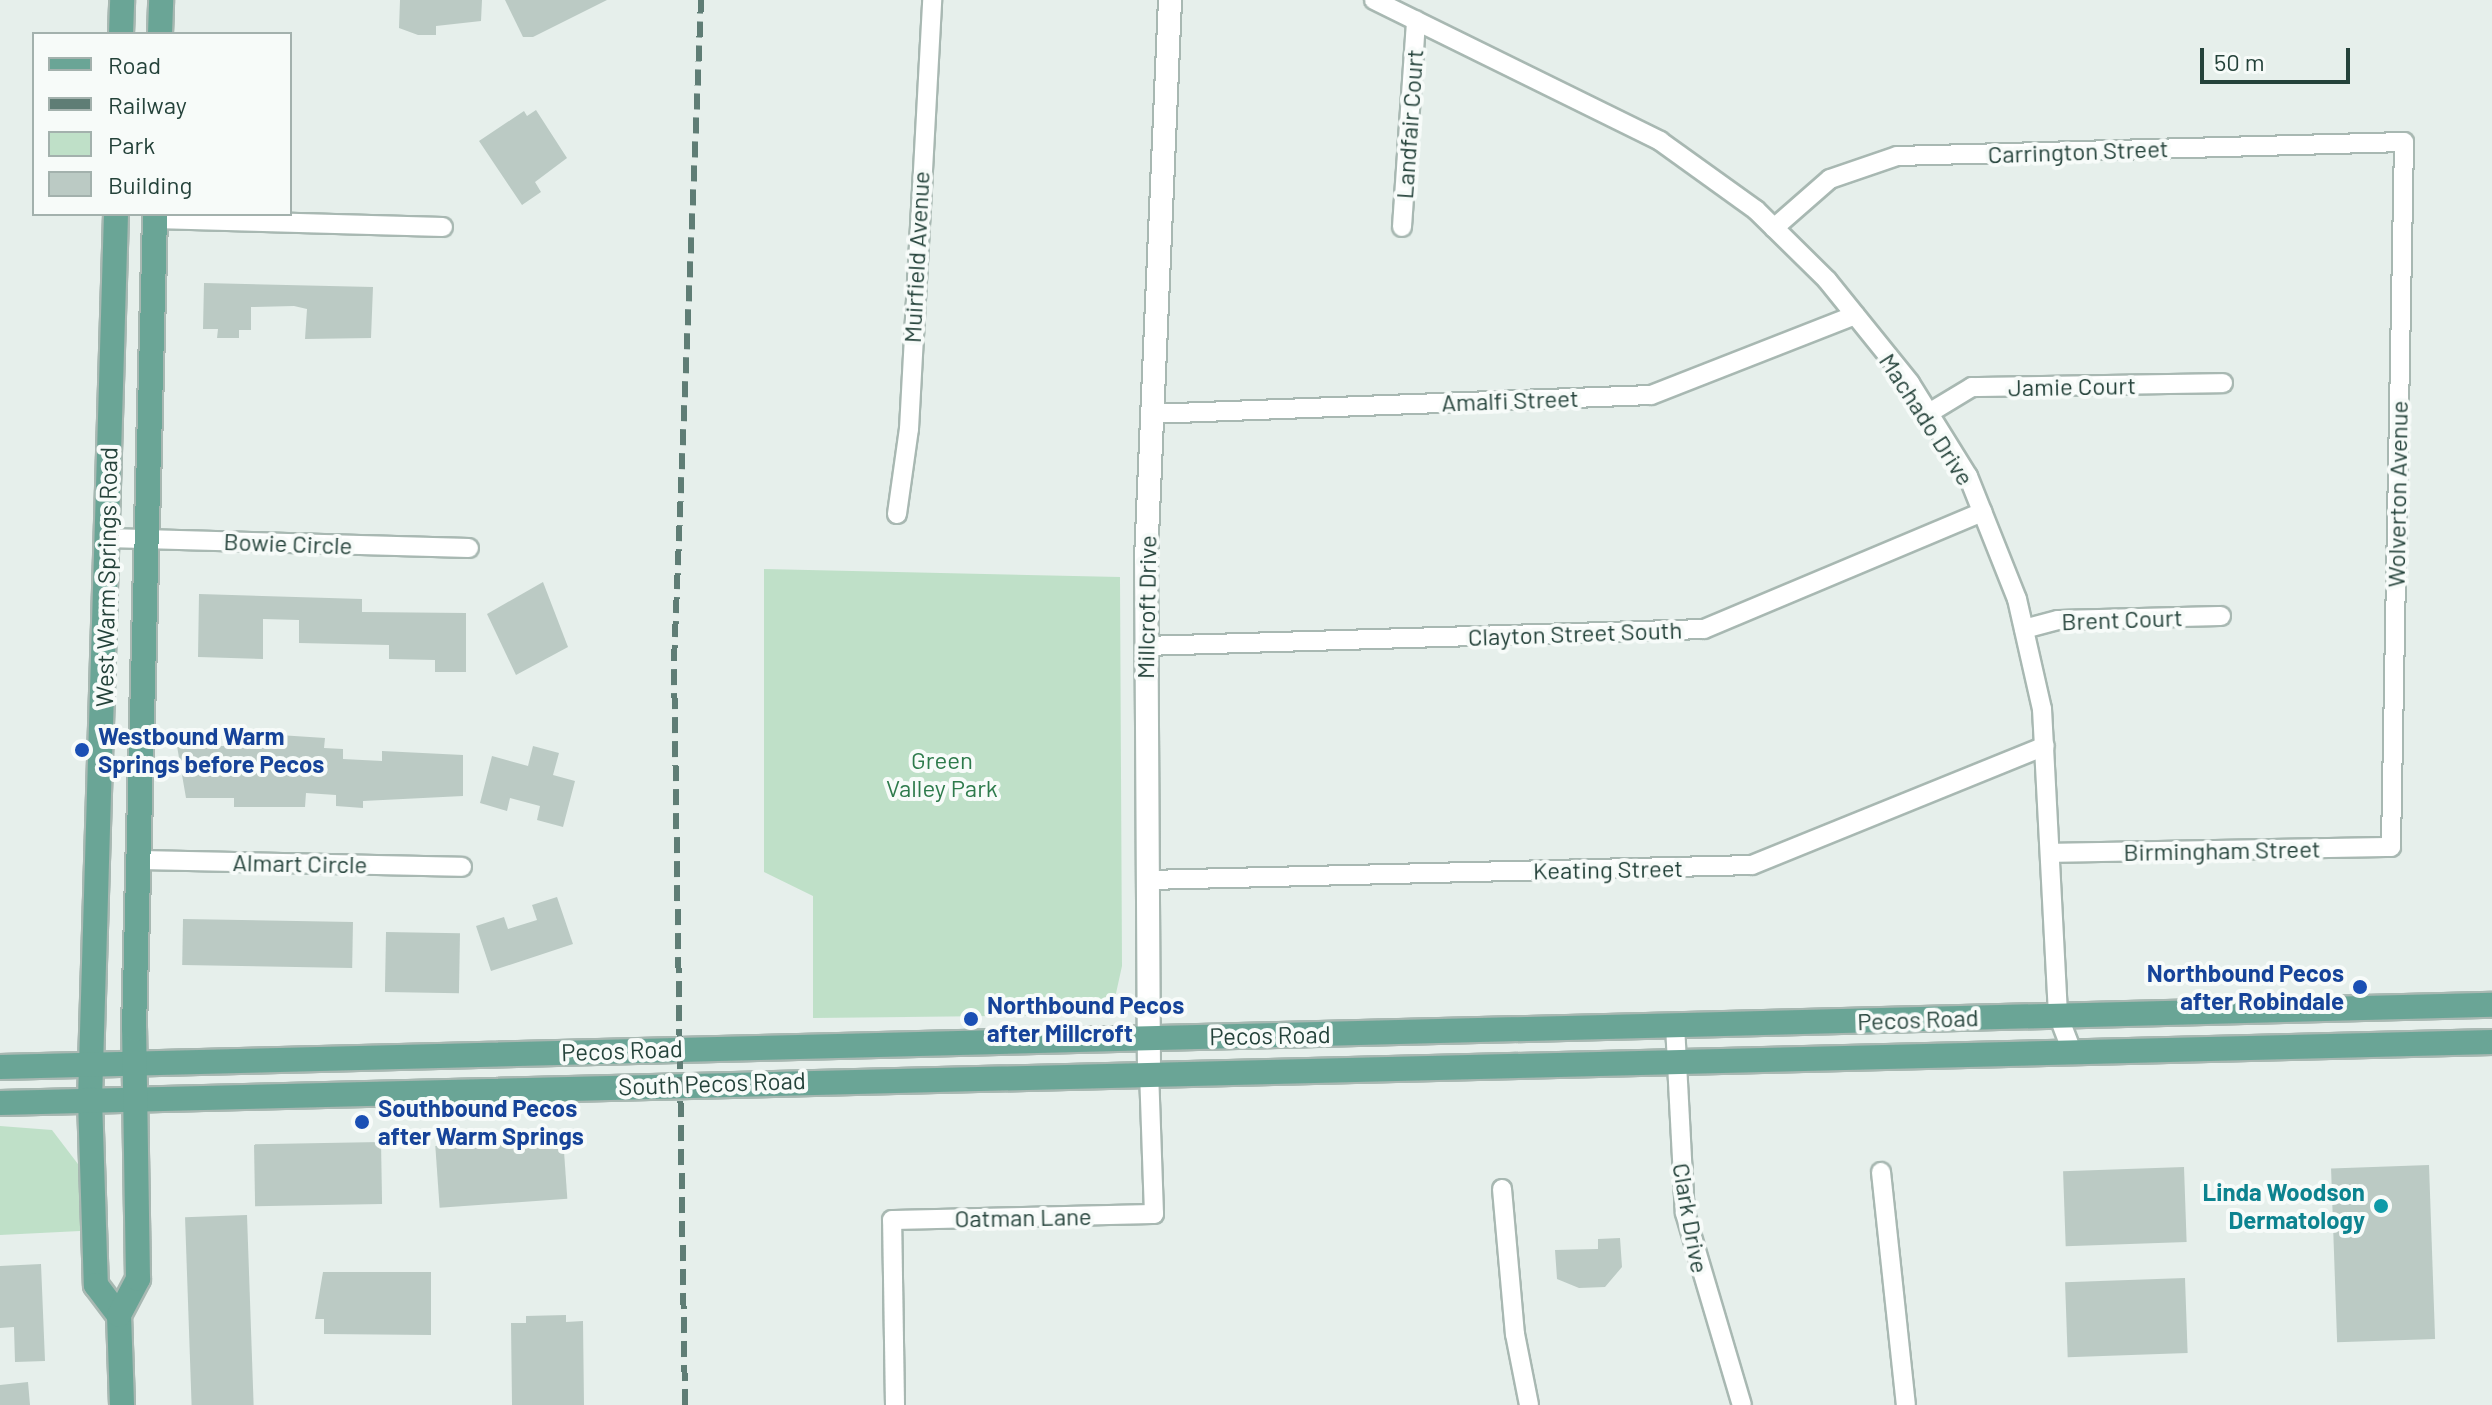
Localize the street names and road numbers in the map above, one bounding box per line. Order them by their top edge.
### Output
street label: Landfair Court [1389,48,1429,200]
street label: Carrington Street [1987,133,2169,169]
street label: Muirfield Avenue [897,170,935,344]
street label: Machado Drive [1874,348,1980,490]
street label: Jamie Court [2008,370,2136,402]
street label: Amalfi Street [1441,383,1579,417]
street label: Wolverton Avenue [2381,400,2413,588]
street label: West Warm Springs Road [89,447,123,707]
street label: Bowie Circle [223,526,353,560]
street label: Millcroft Drive [1130,535,1162,679]
street label: Brent Court [2061,602,2183,636]
street label: Clayton Street South [1467,615,1683,651]
street label: Birmingham Street [2123,834,2321,866]
street label: Almart Circle [232,847,368,879]
street label: Keating Street [1533,853,1683,885]
street label: Pecos Road [1857,1002,1979,1036]
street label: Pecos Road [1209,1020,1331,1050]
street label: Pecos Road [561,1033,683,1067]
street label: South Pecos Road [618,1065,806,1101]
street label: Clark Drive [1667,1161,1715,1275]
street label: Oatman Lane [954,1201,1092,1233]

